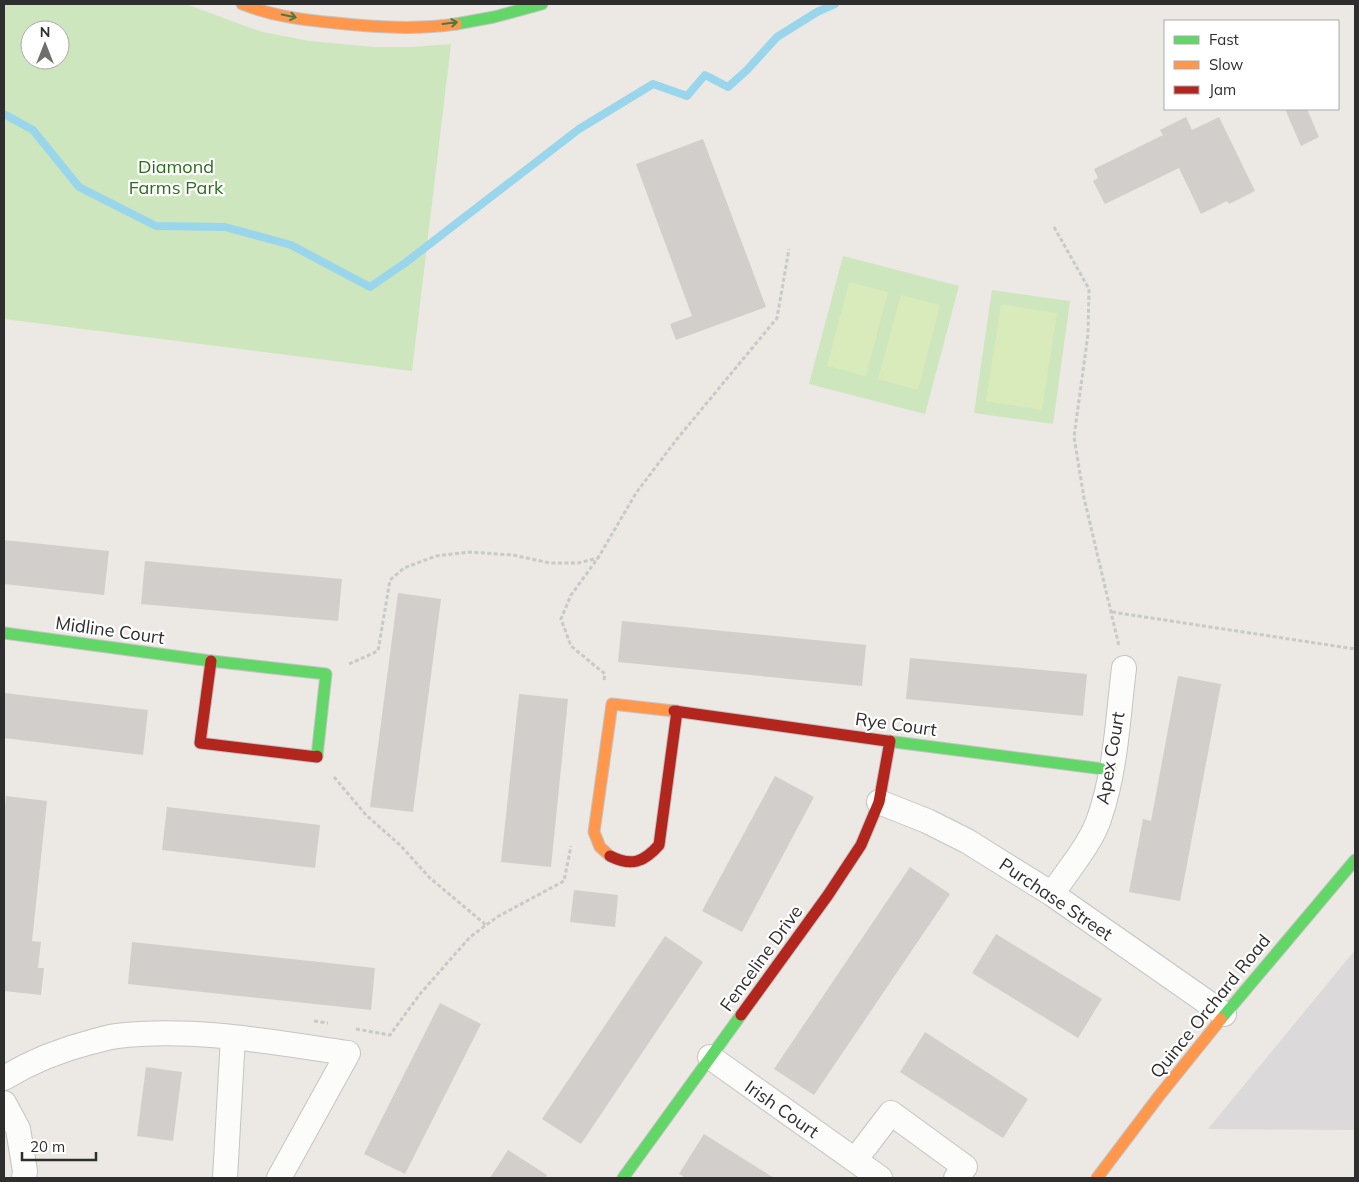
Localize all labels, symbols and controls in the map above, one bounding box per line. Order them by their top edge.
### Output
one-way arrow [281,12,297,21]
one-way arrow [442,18,458,28]
north arrow [20,20,70,70]
legend [1164,20,1339,110]
text: N [40,23,50,41]
text: Fast [1209,30,1239,49]
text: Slow [1209,55,1243,74]
text: Jam [1209,80,1236,99]
park label: Diamond Farms Park [129,155,224,199]
street label: Midline Court [54,611,166,649]
street label: Rye Court [854,707,938,741]
street label: Apex Court [1091,710,1129,806]
street label: Purchase Street [995,853,1117,945]
street label: Fenceline Drive [715,900,807,1016]
street label: Quince Orchard Road [1145,929,1275,1083]
street label: Irish Court [740,1075,824,1143]
scale bar [22,1130,96,1162]
text: 20 m [30,1137,65,1156]

